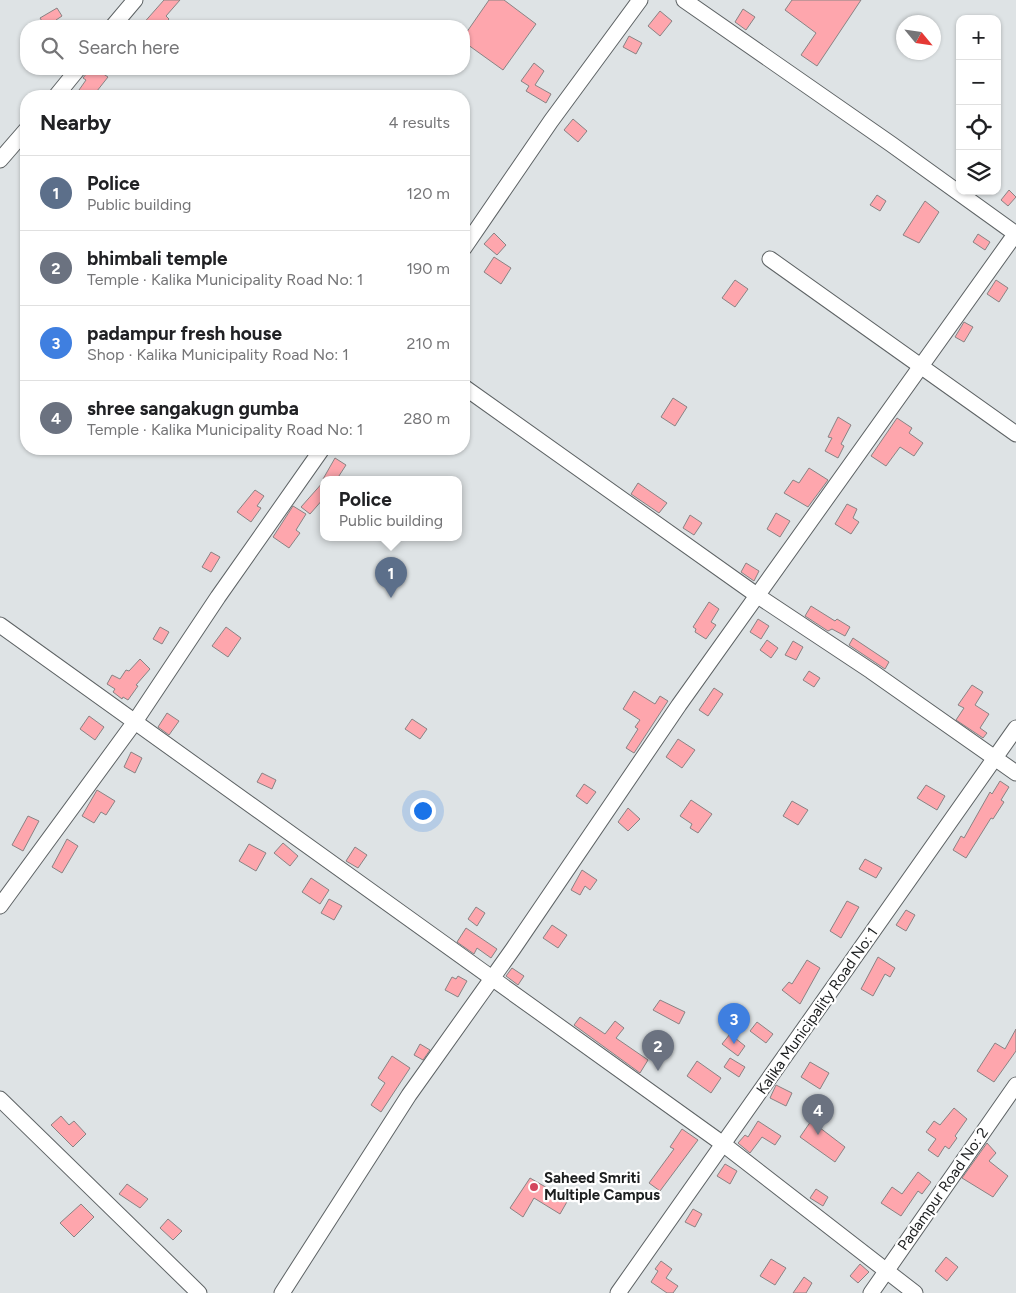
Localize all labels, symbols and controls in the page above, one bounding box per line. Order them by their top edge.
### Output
north arrow [896,15,941,60]
map controls [956,15,1001,195]
button: + [956,15,1001,60]
search box [20,20,470,75]
icon: search [38,34,66,62]
text: Search here [78,36,180,59]
button: − [956,60,1001,105]
button: locate [956,105,1001,150]
text: Nearby [40,110,111,135]
text: 4 results [389,113,450,132]
button: layers [956,150,1001,195]
text: Police [87,172,140,195]
text: 1 [53,184,59,203]
text: 120 m [407,184,450,203]
text: Public building [87,195,191,214]
text: bhimbali temple [87,247,228,270]
text: 2 [51,259,61,278]
text: 190 m [407,259,450,278]
text: Temple · Kalika Municipality Road No: 1 [87,270,363,289]
text: padampur fresh house [87,322,282,345]
text: 3 [52,334,60,353]
text: 210 m [407,334,450,353]
text: Shop · Kalika Municipality Road No: 1 [87,345,349,364]
text: shree sangakugn gumba [87,397,299,420]
text: 4 [51,409,61,428]
text: 280 m [403,409,450,428]
text: Temple · Kalika Municipality Road No: 1 [87,420,363,439]
popup [320,476,462,541]
text: Police [339,488,392,511]
text: Public building [339,511,443,530]
pin: 1 [375,557,407,598]
your location [410,798,436,824]
street label: Kalika Municipality Road No: 1 [752,924,882,1098]
pin: 3 [718,1003,750,1044]
pin: 2 [642,1030,674,1071]
pin: 4 [802,1094,834,1135]
street label: Padampur Road No: 2 [894,1124,992,1254]
place label: Saheed Smriti Multiple Campus [544,1169,660,1204]
marker: Saheed Smriti Multiple Campus [528,1181,540,1193]

